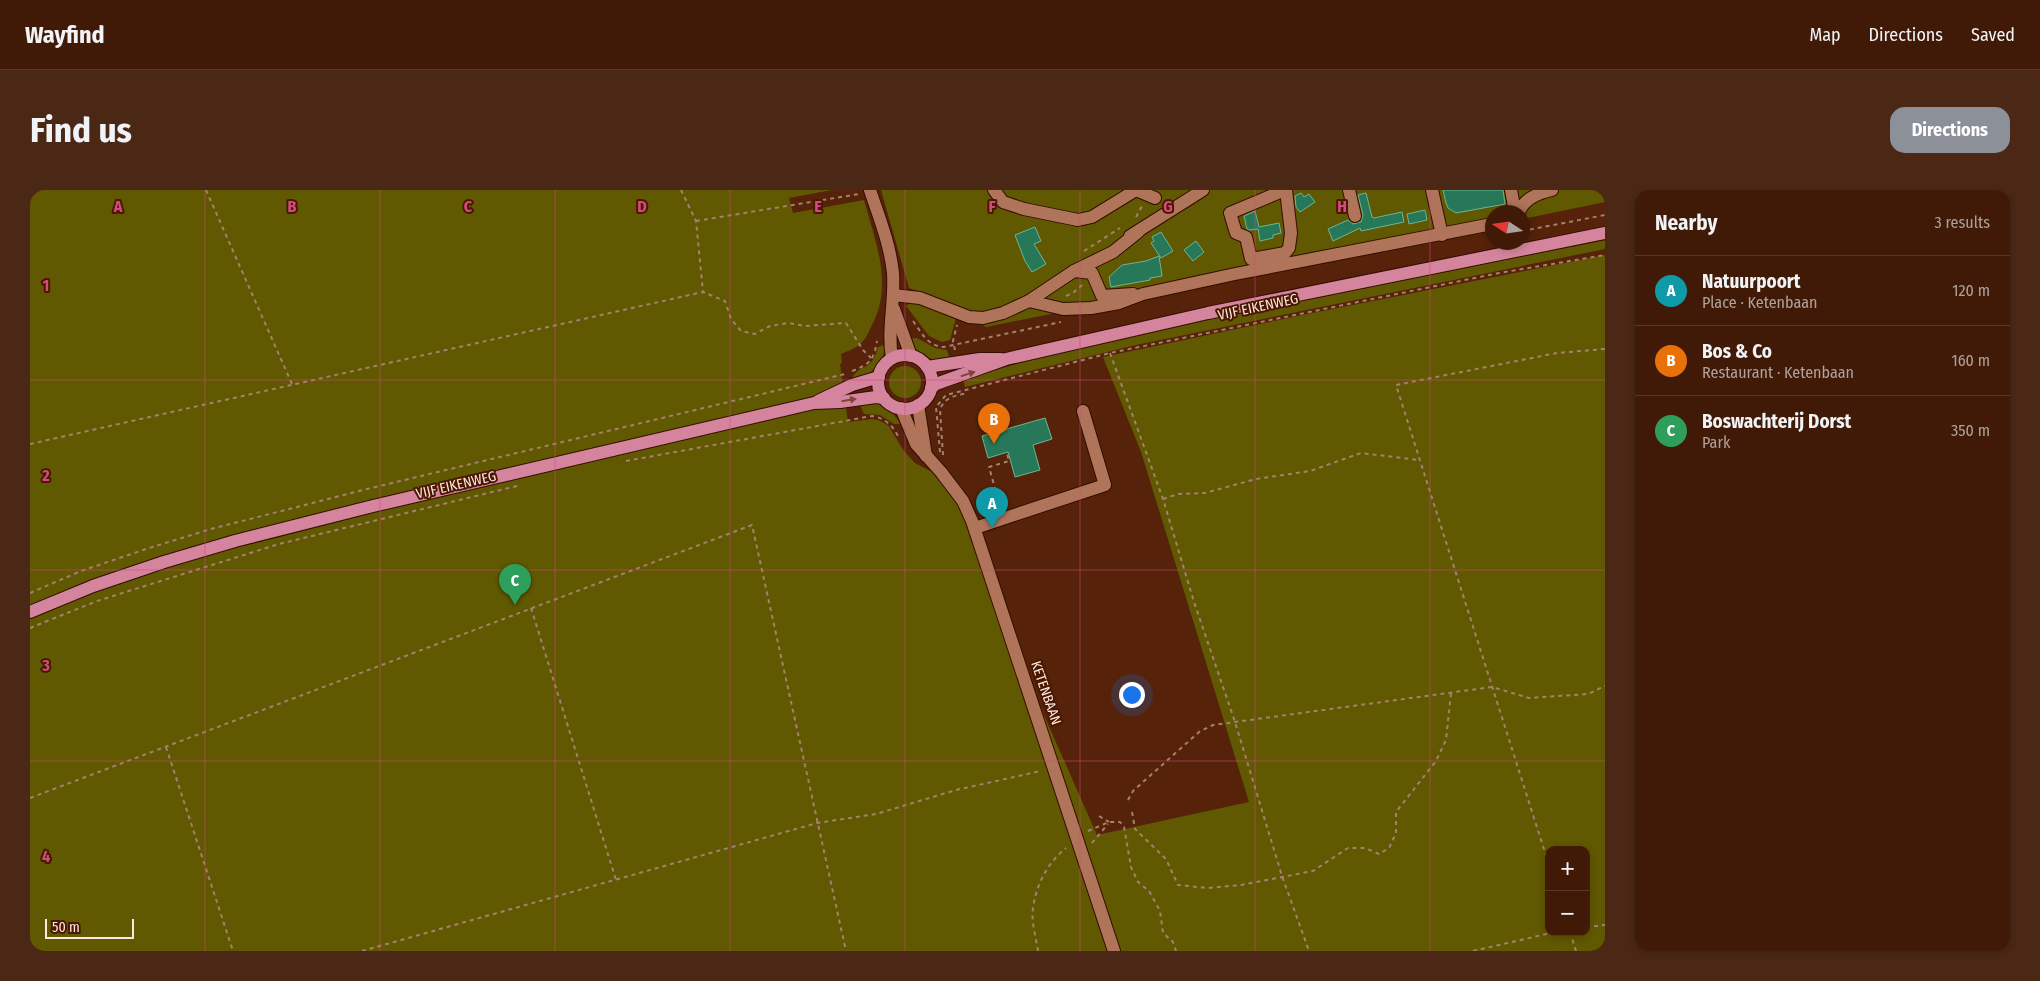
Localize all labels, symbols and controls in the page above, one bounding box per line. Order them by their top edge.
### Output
text: Wayfind [25,21,105,49]
text: Map [1809,24,1841,46]
text: Directions [1869,24,1943,46]
text: Saved [1971,24,2015,46]
button: Directions [1890,107,2010,153]
text: Find us [30,109,132,151]
text: A [113,197,123,216]
text: B [288,197,297,216]
text: C [464,197,473,216]
text: D [637,197,647,216]
text: E [814,197,822,216]
text: F [988,197,996,216]
text: G [1163,197,1173,216]
text: H [1337,197,1347,216]
north arrow [1485,205,1530,250]
text: Nearby [1655,210,1717,236]
text: 3 results [1934,213,1990,232]
text: Natuurpoort [1702,270,1800,293]
text: 1 [43,276,49,295]
text: A [1667,281,1675,300]
text: 120 m [1952,281,1990,300]
street label: VIJF EIKENWEG [1216,290,1300,324]
text: Place · Ketenbaan [1702,293,1817,312]
text: Bos & Co [1702,340,1772,363]
text: B [1667,351,1675,370]
text: 160 m [1951,351,1990,370]
text: Restaurant · Ketenbaan [1702,363,1854,382]
one-way arrow [961,369,976,377]
one-way arrow [841,396,857,404]
pin: B [978,403,1010,444]
text: Boswachterij Dorst [1702,410,1851,433]
text: C [1667,421,1675,440]
text: 350 m [1951,421,1990,440]
text: Park [1702,433,1730,452]
text: 2 [41,466,50,485]
street label: VIJF EIKENWEG [414,468,498,502]
pin: A [976,487,1008,528]
pin: C [499,564,531,605]
text: 3 [41,656,50,675]
street label: KETENBAAN [1027,659,1065,727]
your location [1119,682,1145,708]
map controls [1545,846,1590,936]
button: + [1545,846,1590,891]
text: 4 [42,847,50,866]
button: − [1545,891,1590,936]
scale bar [45,916,134,939]
text: 50 m [52,919,80,936]

